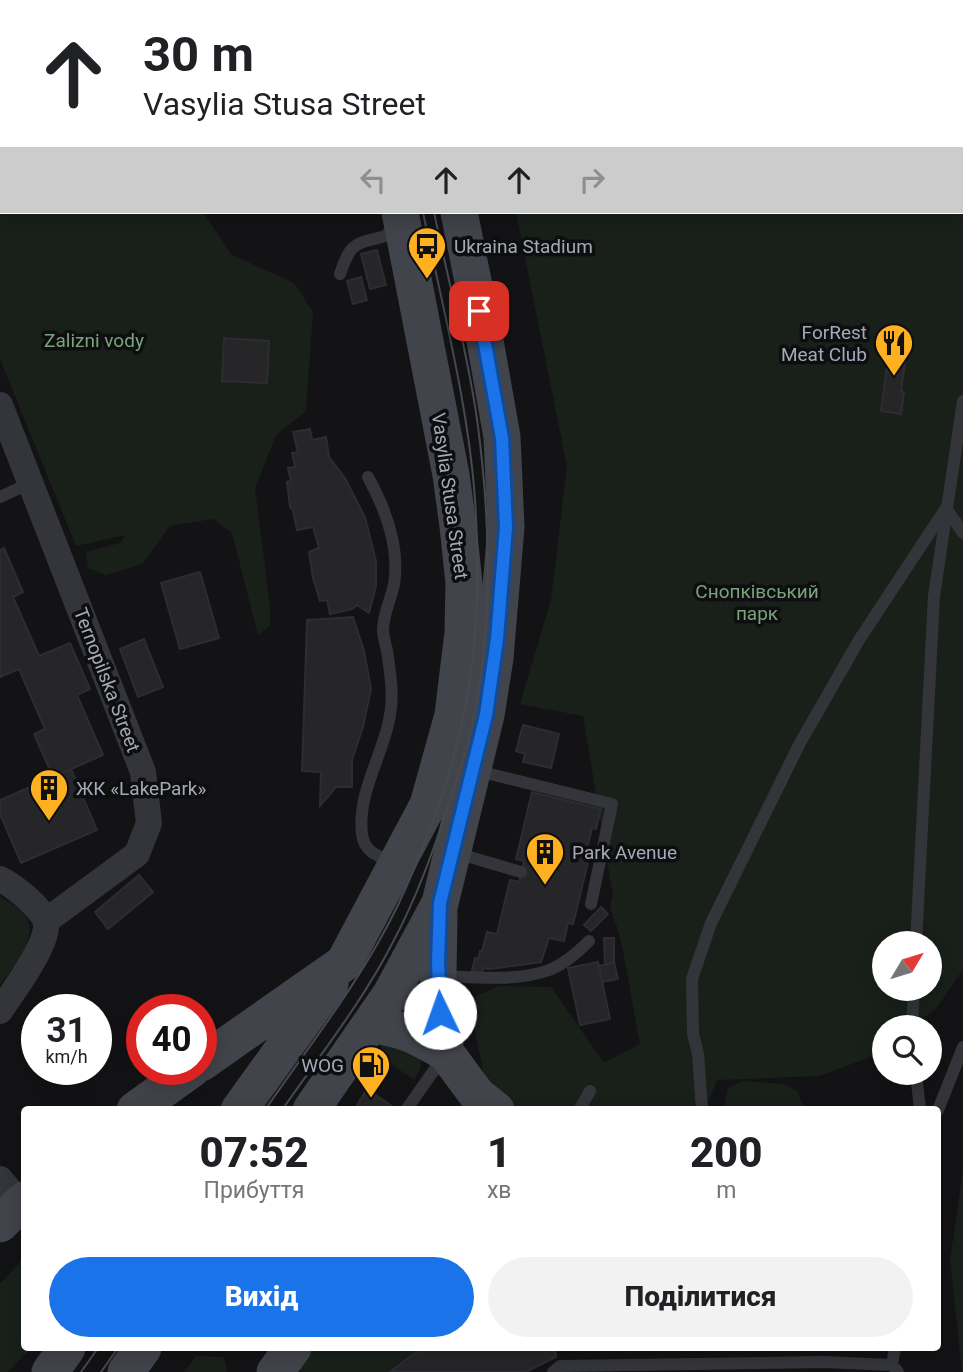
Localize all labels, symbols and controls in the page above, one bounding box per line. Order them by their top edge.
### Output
text: 30 m [143,26,254,83]
icon: ahead [28,28,119,119]
text: Vasylia Stusa Street [143,85,426,123]
icon: left [354,161,392,199]
icon: ahead [427,161,465,199]
icon: ahead [500,161,538,199]
icon: right [573,161,611,199]
bus stop icon: Ukraina Stadium [406,225,448,280]
place label: Ukraina Stadium [454,235,593,258]
pin [449,281,509,341]
icon: arrive [460,292,498,330]
place label: ForRest Meat Club [781,321,867,366]
restaurant icon: ForRest Meat Club [873,322,915,377]
park label: Zalizni vody [44,329,144,352]
street label: Vasylia Stusa Street [427,411,473,581]
park label: Снопківський парк [695,580,819,625]
street label: Ternopilska Street [69,605,145,755]
building icon: ЖК «LakePark» [28,767,70,822]
place label: ЖК «LakePark» [76,777,206,800]
building icon: Park Avenue [524,831,566,886]
place label: Park Avenue [572,841,677,864]
north arrow [872,931,942,1001]
map controls [872,931,942,1085]
position arrow [403,976,477,1050]
speed limit sign: 40 [126,994,217,1085]
text: 31 [46,1010,87,1051]
button: search [872,1015,942,1085]
fuel station icon: WOG [350,1044,392,1099]
text: km/h [45,1046,88,1067]
place label: WOG [301,1054,344,1077]
text: 07:52 [199,1128,309,1177]
text: 1 [487,1128,511,1177]
text: 200 [690,1128,763,1177]
text: Прибуття [203,1177,304,1204]
text: хв [487,1177,511,1204]
text: m [716,1177,736,1204]
button: Вихід [49,1257,474,1337]
button: Поділитися [488,1257,913,1337]

